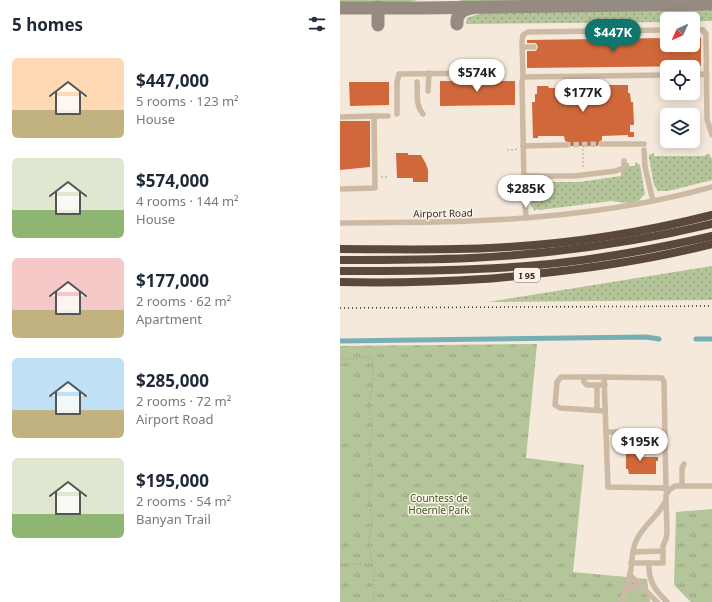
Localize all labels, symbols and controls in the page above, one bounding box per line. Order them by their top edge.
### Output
north arrow [660,12,700,52]
map controls [660,12,700,148]
text: 5 homes [12,13,83,36]
icon: filters [306,13,328,35]
pin: $447K [585,19,641,53]
text: $447K [594,23,632,41]
pin: $574K [449,59,505,93]
button: locate [660,60,700,100]
text: $574K [458,63,496,81]
text: $447,000 [136,69,209,92]
icon: home [44,74,92,122]
pin: $177K [555,79,611,113]
text: $177K [564,83,602,101]
text: 5 rooms · 123 m² [136,92,239,110]
button: layers [660,108,700,148]
text: House [136,110,175,128]
text: $574,000 [136,169,209,192]
icon: home [44,174,92,222]
pin: $285K [498,175,554,209]
text: $285K [507,179,545,197]
text: 4 rooms · 144 m² [136,192,239,210]
street label: Airport Road [413,205,473,221]
text: House [136,210,175,228]
road number: I 95 [514,268,540,282]
text: $177,000 [136,269,209,292]
icon: home [44,274,92,322]
text: 2 rooms · 62 m² [136,292,231,310]
text: Apartment [136,310,202,328]
text: $285,000 [136,369,209,392]
icon: home [44,374,92,422]
text: 2 rooms · 72 m² [136,392,231,410]
text: Airport Road [136,410,214,428]
pin: $195K [612,428,668,462]
text: $195K [621,432,659,450]
text: $195,000 [136,469,209,492]
icon: home [44,474,92,522]
park label: Countess de Hoernle Park [408,491,470,517]
text: 2 rooms · 54 m² [136,492,231,510]
text: Banyan Trail [136,510,211,528]

